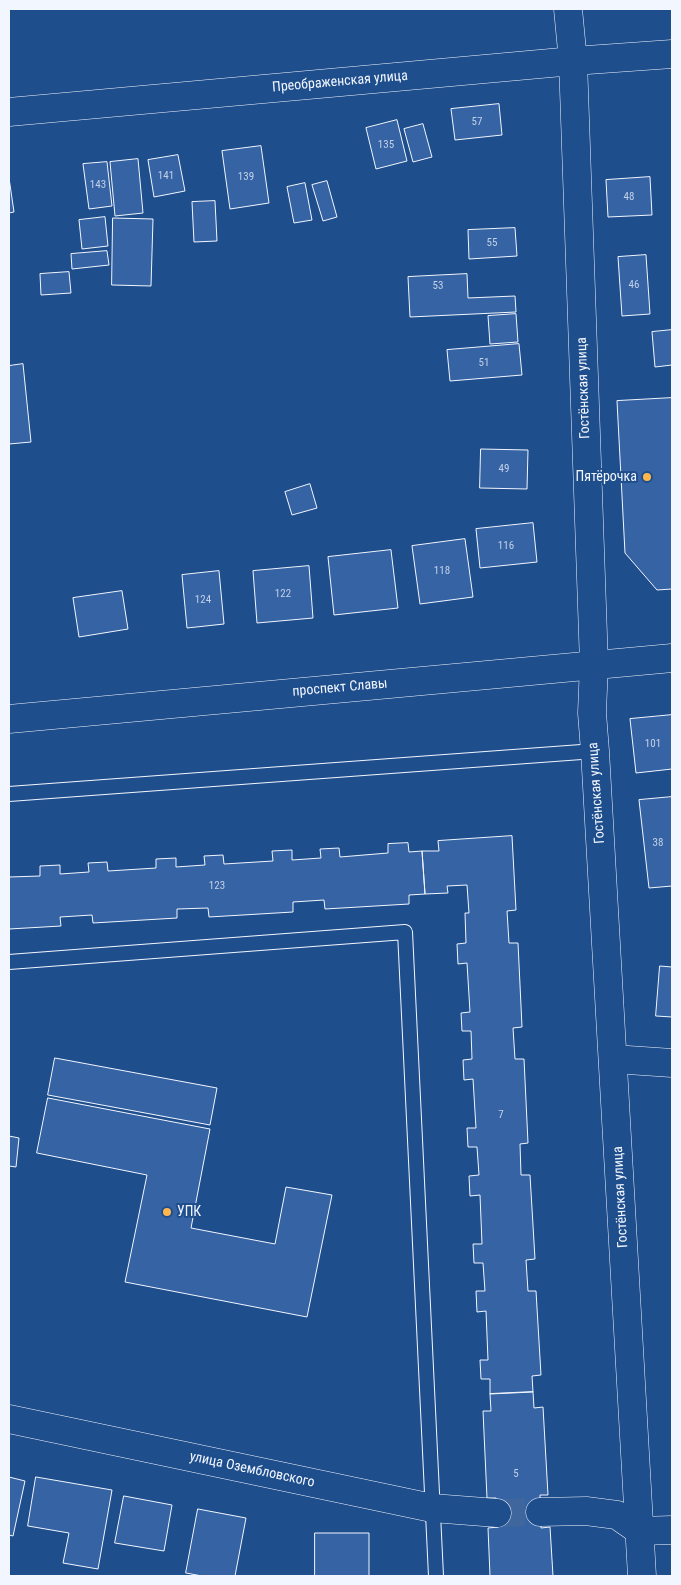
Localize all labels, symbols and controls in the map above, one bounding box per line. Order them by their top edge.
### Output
street label: Преображенская улица [272,68,408,96]
house number: 57 [472,115,482,129]
house number: 135 [378,138,394,152]
house number: 141 [158,169,174,183]
house number: 139 [238,170,254,184]
house number: 143 [90,178,106,192]
house number: 48 [624,190,634,204]
house number: 55 [487,236,497,250]
house number: 46 [629,278,639,292]
house number: 53 [433,279,443,293]
street label: Гостёнская улица [574,337,594,439]
house number: 51 [479,356,489,370]
house number: 49 [499,462,509,476]
place label: Пятёрочка [576,469,637,485]
marker: Пятёрочка [641,471,653,483]
house number: 116 [498,539,514,553]
house number: 118 [434,564,450,578]
house number: 122 [275,587,291,601]
house number: 124 [195,593,211,607]
street label: проспект Славы [292,675,388,701]
house number: 101 [645,737,661,751]
street label: Гостёнская улица [585,742,609,844]
house number: 38 [653,836,663,850]
house number: 123 [209,879,225,893]
house number: 7 [498,1108,504,1122]
street label: Гостёнская улица [610,1146,632,1248]
place label: УПК [177,1204,201,1220]
marker: УПК [161,1206,173,1218]
street label: улица Озембловского [188,1449,316,1491]
house number: 5 [513,1467,519,1481]

